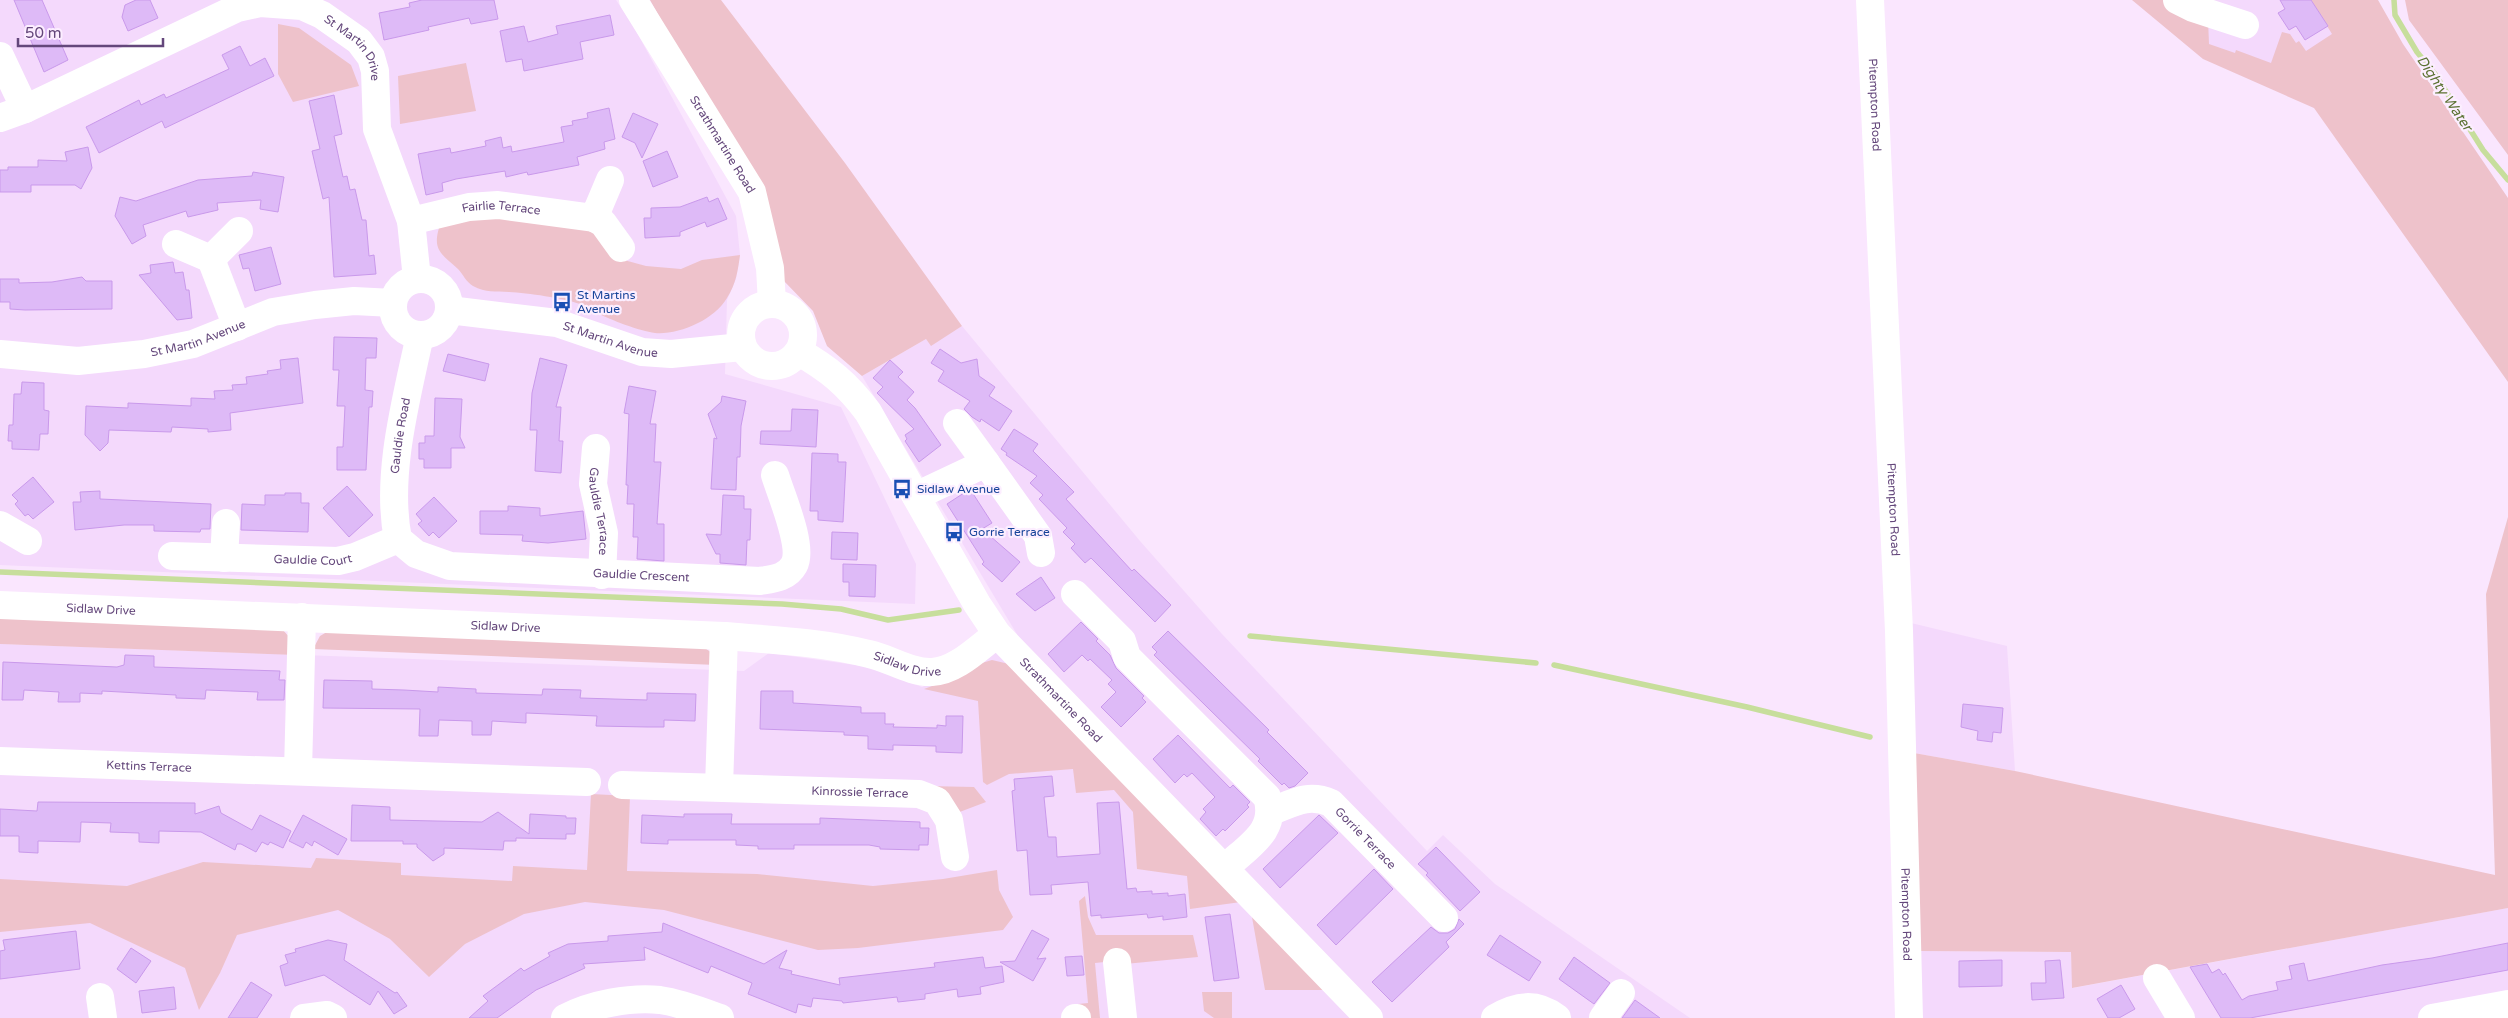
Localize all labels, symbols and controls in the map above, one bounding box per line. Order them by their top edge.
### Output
street label: St Martin Drive [321,12,382,81]
scale bar [18,15,162,47]
text: 50 m [25,24,62,42]
water label: Dighty Water [2413,52,2477,136]
street label: Pitempton Road [1866,58,1884,152]
street label: Strathmartine Road [687,93,758,196]
street label: Fairlie Terrace [460,198,542,218]
place label: St Martins Avenue [577,288,636,316]
bus stop icon: St Martins Avenue [551,291,573,313]
street label: St Martin Avenue [149,317,248,359]
street label: St Martin Avenue [561,319,658,360]
street label: Gauldie Road [388,396,413,474]
street label: Pitempton Road [1884,463,1903,556]
street label: Gauldie Terrace [586,467,611,556]
bus stop icon: Sidlaw Avenue [891,478,913,500]
place label: Sidlaw Avenue [917,482,1000,496]
bus stop icon: Gorrie Terrace [943,521,965,543]
place label: Gorrie Terrace [969,525,1050,539]
street label: Gauldie Court [273,551,354,568]
street label: Gauldie Crescent [593,566,690,585]
street label: Sidlaw Drive [66,601,136,618]
street label: Sidlaw Drive [470,618,541,635]
street label: Sidlaw Drive [872,648,942,679]
street label: Strathmartine Road [1017,655,1105,745]
street label: Kettins Terrace [106,758,192,775]
street label: Kinrossie Terrace [811,784,909,801]
street label: Gorrie Terrace [1332,804,1399,872]
street label: Pitempton Road [1898,867,1915,961]

